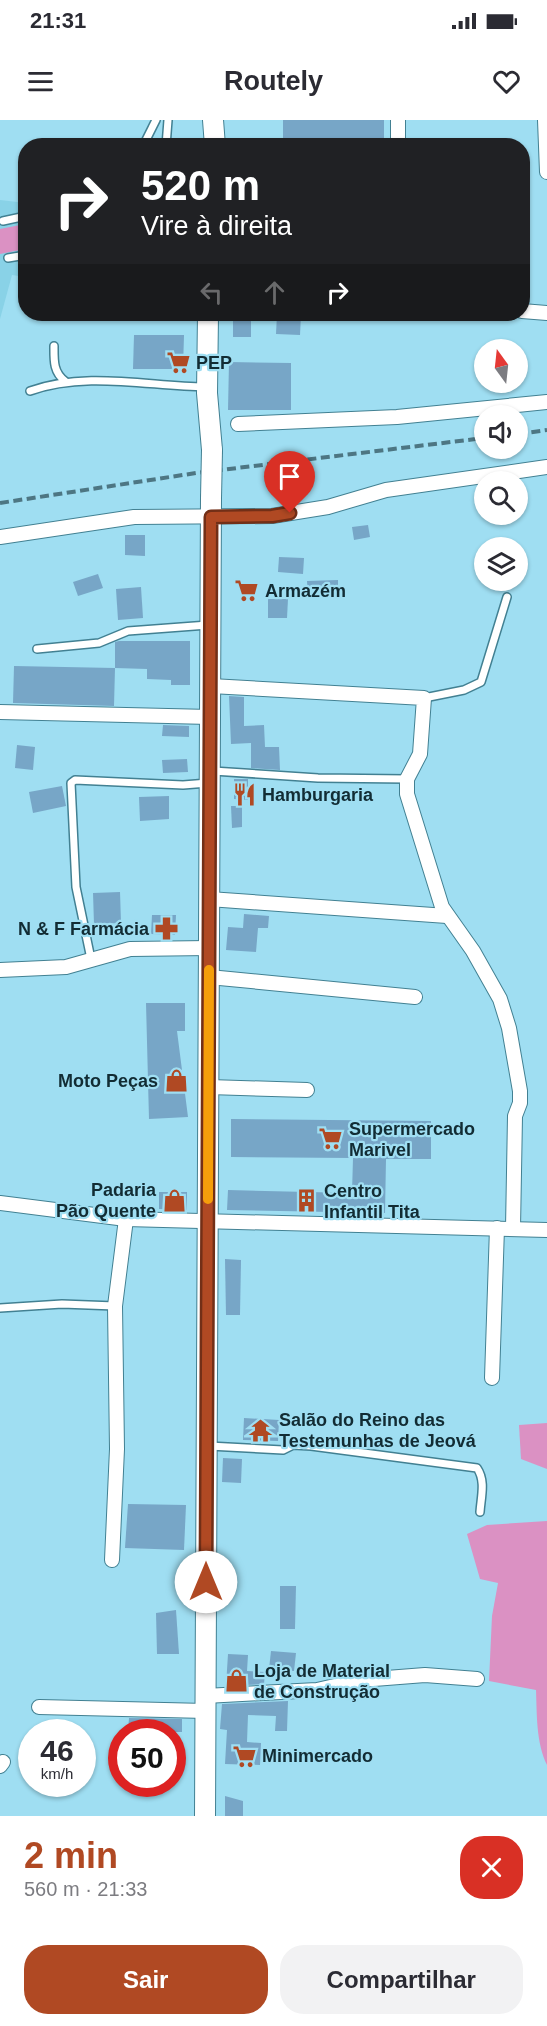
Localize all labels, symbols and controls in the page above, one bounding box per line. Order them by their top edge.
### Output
text: 21:31 [30,8,86,33]
icon: menu [24,65,57,98]
icon: heart [490,65,523,98]
text: Routely [224,66,323,96]
icon: right [42,162,120,240]
text: 520 m [141,162,260,209]
text: Vire à direita [141,211,292,241]
icon: left [195,276,228,309]
icon: ahead [258,276,291,309]
icon: right [321,276,354,309]
north arrow [474,339,528,393]
map controls [474,339,528,591]
supermarket icon: PEP [165,350,191,376]
place label: PEP [196,353,232,373]
button: sound [474,405,528,459]
pin [264,451,315,513]
icon: arrive [273,460,306,493]
button: search [474,471,528,525]
button: layers [474,537,528,591]
supermarket icon: Armazém [234,578,260,604]
place label: Armazém [265,581,346,601]
restaurant icon: Hamburgaria [231,782,257,808]
place label: Hamburgaria [262,785,374,805]
pharmacy icon: N & F Farmácia [154,916,180,942]
place label: N & F Farmácia [18,919,150,939]
shop icon: Moto Peças [163,1068,189,1094]
place label: Moto Peças [58,1071,158,1091]
place label: Supermercado Marivel [349,1119,475,1160]
supermarket icon: Supermercado Marivel [318,1126,344,1152]
place label: Padaria Pão Quente [56,1180,157,1221]
place label: Centro Infantil Tita [324,1181,421,1222]
shop icon: Padaria Pão Quente [161,1187,187,1213]
building icon: Centro Infantil Tita [293,1188,319,1214]
place label: Salão do Reino das Testemunhas de Jeová [279,1410,477,1451]
temple icon: Salão do Reino das Testemunhas de Jeová [248,1417,274,1443]
position arrow [174,1550,238,1614]
place label: Loja de Material de Construção [254,1661,390,1702]
shop icon: Loja de Material de Construção [223,1668,249,1694]
speed limit sign: 50 [108,1719,186,1797]
text: 46 [40,1734,74,1767]
supermarket icon: Minimercado [231,1743,257,1769]
place label: Minimercado [262,1746,373,1766]
text: km/h [41,1765,73,1782]
text: 2 min [24,1835,118,1876]
button: close [460,1836,523,1899]
text: 560 m · 21:33 [24,1878,147,1900]
button: Sair [24,1945,268,2014]
button: Compartilhar [280,1945,523,2014]

